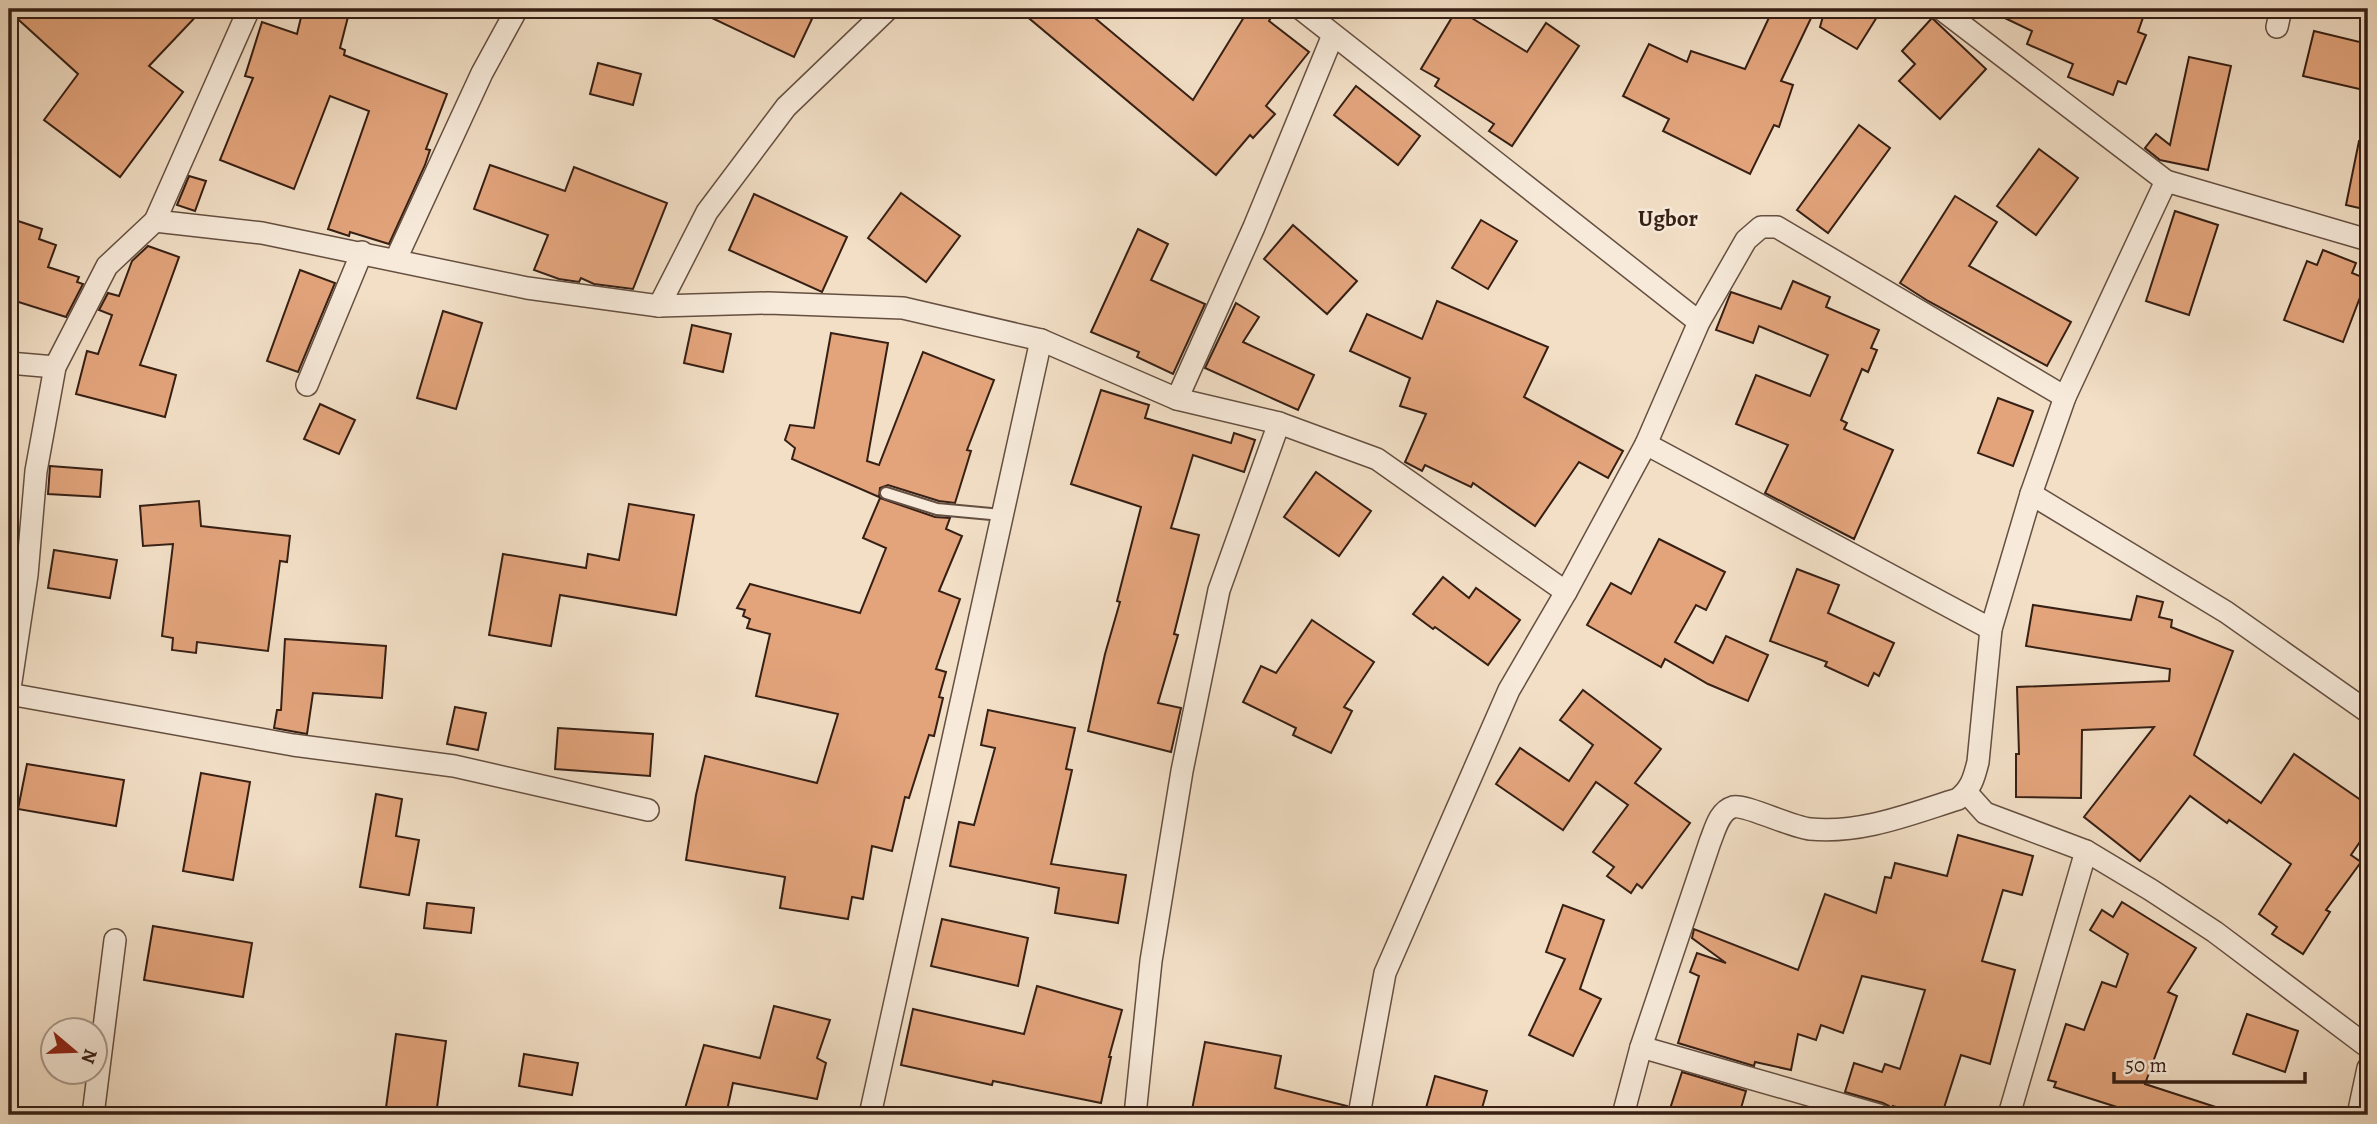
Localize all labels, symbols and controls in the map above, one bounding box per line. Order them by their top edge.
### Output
district label: Ugbor [1638,203,1699,234]
north arrow [38,1016,108,1086]
scale bar [2114,1040,2305,1084]
text: N [75,1045,104,1067]
text: 50 m [2125,1051,2167,1079]

